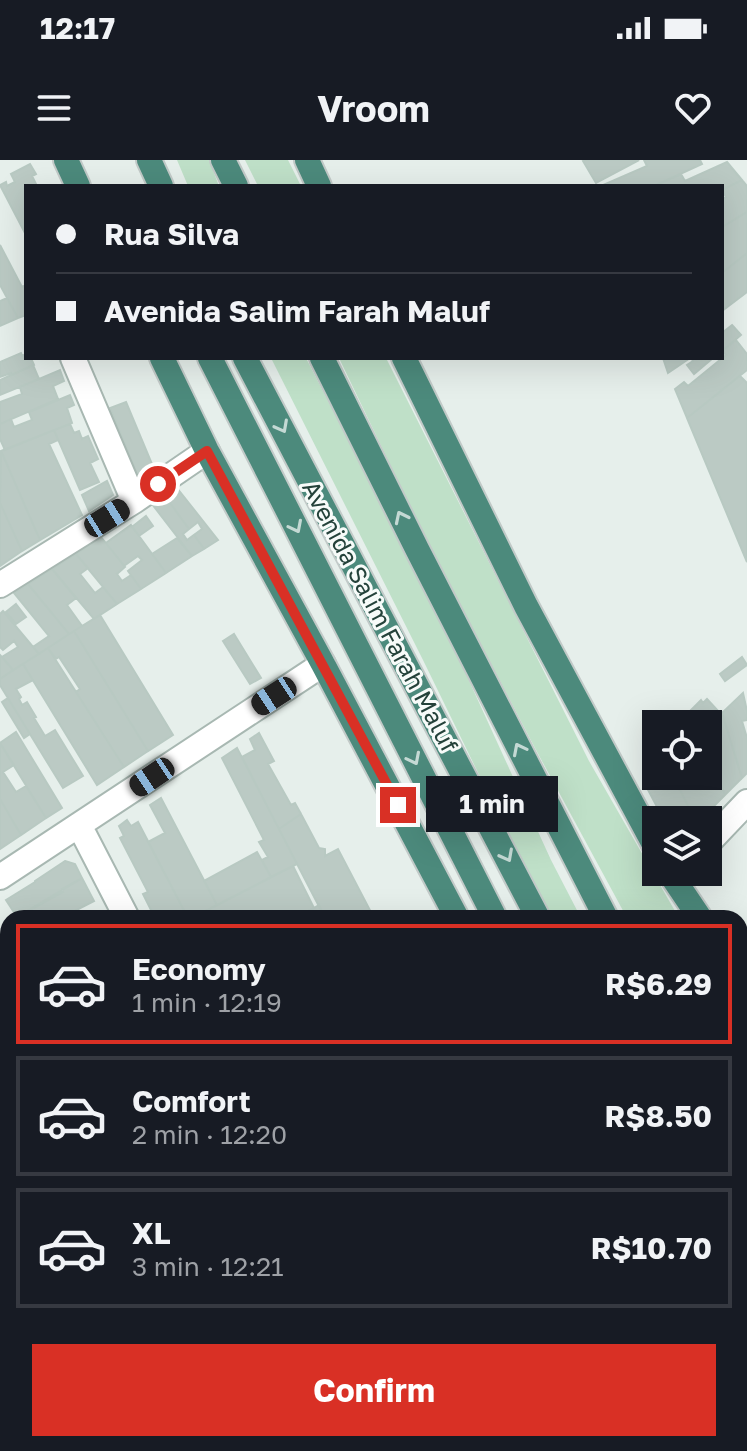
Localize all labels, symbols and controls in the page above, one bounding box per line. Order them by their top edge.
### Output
text: 12:17 [40,10,115,46]
icon: menu [32,86,76,130]
icon: heart [671,86,715,130]
text: Vroom [317,87,430,130]
text: Rua Silva [104,216,239,252]
text: Avenida Salim Farah Maluf [104,293,490,329]
one-way arrow [272,419,287,433]
route start [140,466,176,502]
street label: Avenida Salim Farah Maluf [297,475,465,757]
car [80,495,134,541]
one-way arrow [395,511,411,526]
one-way arrow [286,519,301,534]
car [247,673,301,719]
map controls [642,710,722,886]
button: locate [642,710,722,790]
one-way arrow [514,742,529,757]
one-way arrow [404,751,419,766]
car [125,754,179,800]
callout: 1 min [426,777,558,833]
route end [380,787,416,823]
text: 1 min [459,788,525,819]
button: layers [642,806,722,886]
one-way arrow [497,847,512,862]
icon: car [36,948,108,1020]
text: Economy [132,951,266,987]
text: R$6.29 [605,966,712,1002]
text: 1 min · 12:19 [132,987,282,1018]
icon: car [36,1080,108,1152]
text: Comfort [132,1083,251,1119]
text: R$8.50 [604,1098,712,1134]
text: 2 min · 12:20 [132,1119,287,1150]
icon: car [36,1212,108,1284]
text: XL [132,1215,171,1251]
text: R$10.70 [591,1230,712,1266]
text: 3 min · 12:21 [132,1251,284,1282]
button: Confirm [32,1344,716,1436]

